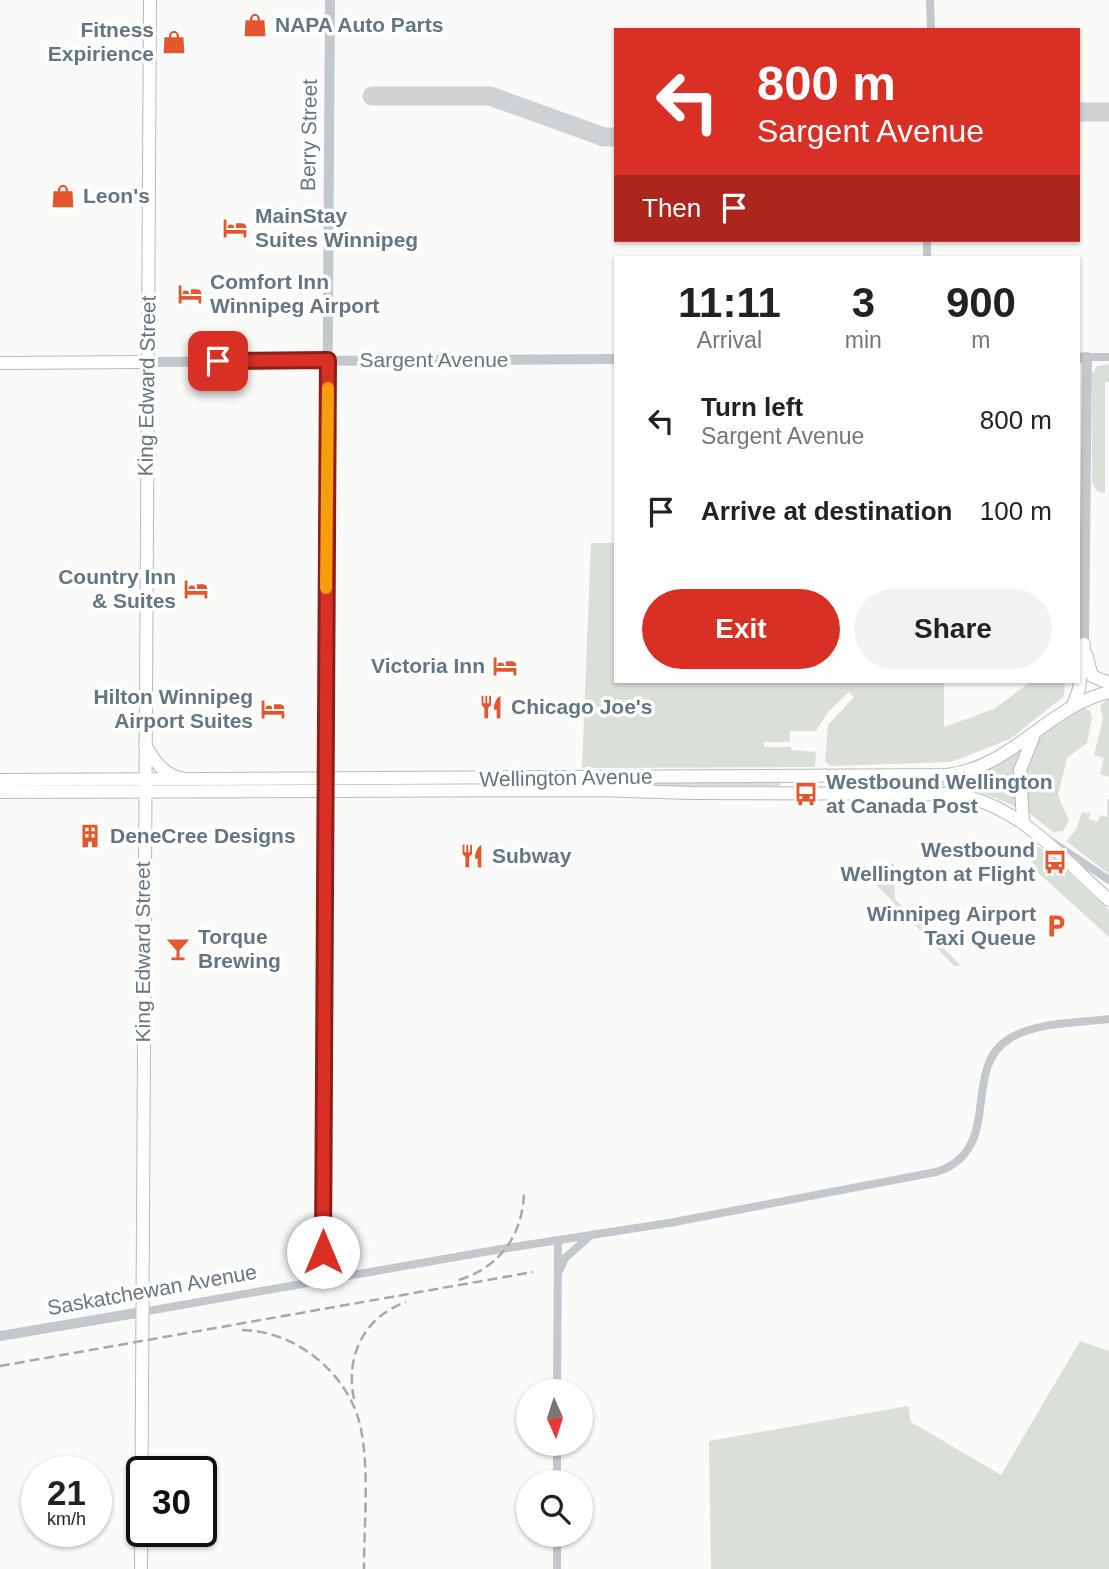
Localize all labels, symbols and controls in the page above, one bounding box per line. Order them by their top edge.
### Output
shop icon: NAPA Auto Parts [241,11,269,39]
place label: NAPA Auto Parts [275,13,443,36]
place label: Fitness Expirience [48,18,154,65]
shop icon: Fitness Expirience [160,28,188,56]
icon: left [642,56,733,147]
text: 800 m [757,56,896,110]
street label: Berry Street [296,79,321,191]
text: Sargent Avenue [757,113,984,149]
shop icon: Leon's [49,182,77,210]
place label: Leon's [83,184,150,207]
icon: arrive [715,189,753,227]
text: Then [642,193,701,223]
place label: MainStay Suites Winnipeg [255,204,418,251]
hotel icon: MainStay Suites Winnipeg [221,214,249,242]
place label: Comfort Inn Winnipeg Airport [210,270,379,317]
text: 11:11 [678,279,781,326]
text: 3 [852,279,875,326]
text: 900 [946,279,1016,326]
hotel icon: Comfort Inn Winnipeg Airport [176,280,204,308]
street label: King Edward Street [133,295,160,477]
text: Arrival [697,327,762,353]
text: min [845,327,882,353]
text: m [971,327,991,353]
pin [188,331,248,391]
icon: arrive [199,342,237,380]
street label: Sargent Avenue [359,348,509,371]
text: Turn left [701,392,803,422]
icon: left [642,402,680,440]
text: 800 m [980,405,1052,435]
text: Sargent Avenue [701,423,864,449]
icon: arrive [642,493,680,531]
text: Arrive at destination [701,496,952,526]
text: 100 m [980,496,1052,526]
place label: Country Inn & Suites [58,565,176,612]
hotel icon: Country Inn & Suites [182,575,210,603]
button: Exit [642,589,840,669]
button: Share [854,589,1052,669]
hotel icon: Victoria Inn [491,652,519,680]
place label: Victoria Inn [371,654,485,677]
place label: Hilton Winnipeg Airport Suites [93,685,253,732]
restaurant icon: Chicago Joe's [477,693,505,721]
hotel icon: Hilton Winnipeg Airport Suites [259,695,287,723]
place label: Chicago Joe's [511,695,653,718]
street label: Wellington Avenue [479,764,653,791]
place label: Westbound Wellington at Canada Post [826,770,1053,817]
bus stop icon: Westbound Wellington at Canada Post [792,780,820,808]
building icon: DeneCree Designs [76,822,104,850]
place label: DeneCree Designs [110,824,296,847]
place label: Westbound Wellington at Flight [841,838,1035,885]
restaurant icon: Subway [458,842,486,870]
place label: Subway [492,844,572,867]
bus stop icon: Westbound Wellington at Flight [1041,848,1069,876]
street label: King Edward Street [131,861,154,1042]
place label: Winnipeg Airport Taxi Queue [867,902,1036,949]
parking icon: Winnipeg Airport Taxi Queue [1042,912,1070,940]
place label: Torque Brewing [198,925,281,972]
bar icon: Torque Brewing [164,935,192,963]
position arrow [286,1215,360,1289]
street label: Saskatchewan Avenue [45,1260,258,1319]
north arrow [516,1379,593,1456]
map controls [516,1379,593,1547]
speed limit sign: 30 [126,1456,217,1547]
button: search [516,1470,593,1547]
text: 21 [47,1473,86,1512]
text: km/h [47,1509,86,1529]

